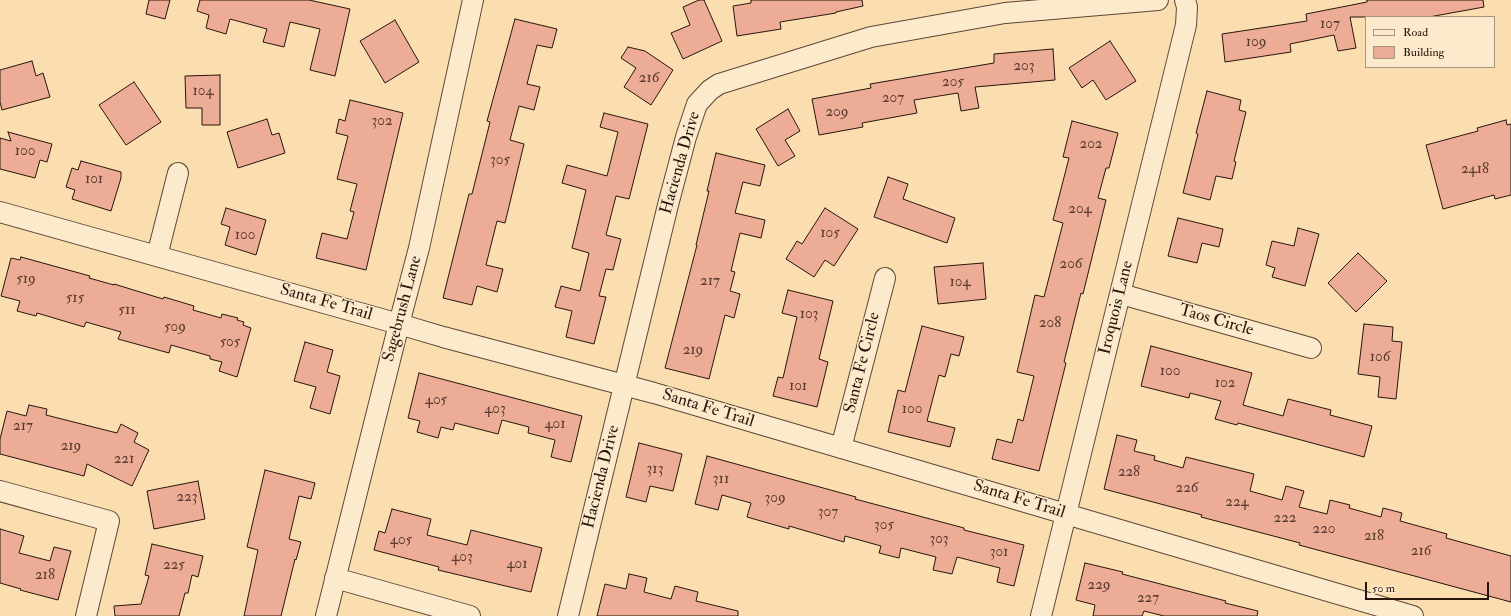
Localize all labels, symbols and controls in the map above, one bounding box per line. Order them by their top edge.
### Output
house number: 107 [1320,16,1340,34]
legend [1365,16,1495,68]
text: Road [1403,25,1428,40]
house number: 109 [1246,34,1266,52]
text: Building [1403,45,1444,60]
house number: 203 [1013,58,1035,76]
house number: 216 [639,70,659,88]
house number: 205 [942,74,964,92]
house number: 104 [193,83,213,101]
house number: 207 [882,90,904,108]
house number: 209 [826,104,848,122]
street label: Hacienda Drive [657,109,705,217]
house number: 302 [371,113,393,131]
house number: 202 [1080,136,1102,154]
house number: 100 [15,143,35,161]
house number: 305 [490,152,510,170]
house number: 2418 [1461,161,1489,179]
house number: 101 [85,171,103,189]
house number: 204 [1068,201,1092,219]
house number: 105 [820,225,840,243]
house number: 100 [235,227,255,245]
street label: Sagebrush Lane [379,254,427,364]
house number: 206 [1060,256,1082,274]
street label: Iroquois Lane [1095,259,1139,357]
house number: 519 [16,271,36,289]
house number: 217 [700,273,720,291]
house number: 104 [950,274,970,292]
street label: Santa Fe Trail [277,280,375,326]
house number: 515 [66,290,84,308]
street label: Taos Circle [1176,301,1256,341]
house number: 511 [118,302,136,320]
house number: 103 [800,306,818,324]
street label: Santa Fe Circle [841,310,885,416]
house number: 208 [1039,315,1061,333]
house number: 509 [164,319,186,337]
house number: 505 [220,334,240,352]
house number: 219 [683,342,703,360]
house number: 106 [1370,349,1390,367]
house number: 100 [1160,363,1180,381]
house number: 102 [1215,375,1235,393]
house number: 101 [789,378,807,396]
street label: Santa Fe Trail [660,385,756,433]
house number: 405 [425,392,447,410]
house number: 403 [484,401,506,419]
house number: 100 [902,401,922,419]
house number: 401 [544,416,566,434]
house number: 217 [13,418,33,436]
street label: Hacienda Drive [579,423,625,531]
house number: 219 [61,438,81,456]
house number: 221 [114,451,134,469]
house number: 313 [647,461,663,479]
house number: 228 [1118,464,1140,482]
house number: 311 [713,471,729,489]
street label: Santa Fe Trail [971,476,1067,524]
house number: 226 [1176,480,1198,498]
house number: 223 [177,489,197,507]
house number: 309 [764,490,786,508]
house number: 224 [1225,494,1249,512]
house number: 307 [818,504,838,522]
house number: 222 [1274,510,1296,528]
house number: 305 [874,517,894,535]
house number: 220 [1313,521,1335,539]
house number: 218 [1364,528,1384,546]
house number: 303 [929,531,949,549]
house number: 405 [390,532,412,550]
house number: 216 [1411,543,1431,561]
house number: 301 [990,544,1008,562]
house number: 403 [451,549,473,567]
house number: 401 [506,556,528,574]
house number: 225 [163,557,185,575]
house number: 218 [35,567,55,585]
scale bar [1367,574,1491,600]
house number: 229 [1088,577,1110,595]
text: 50 m [1372,581,1395,596]
house number: 227 [1137,590,1159,608]

